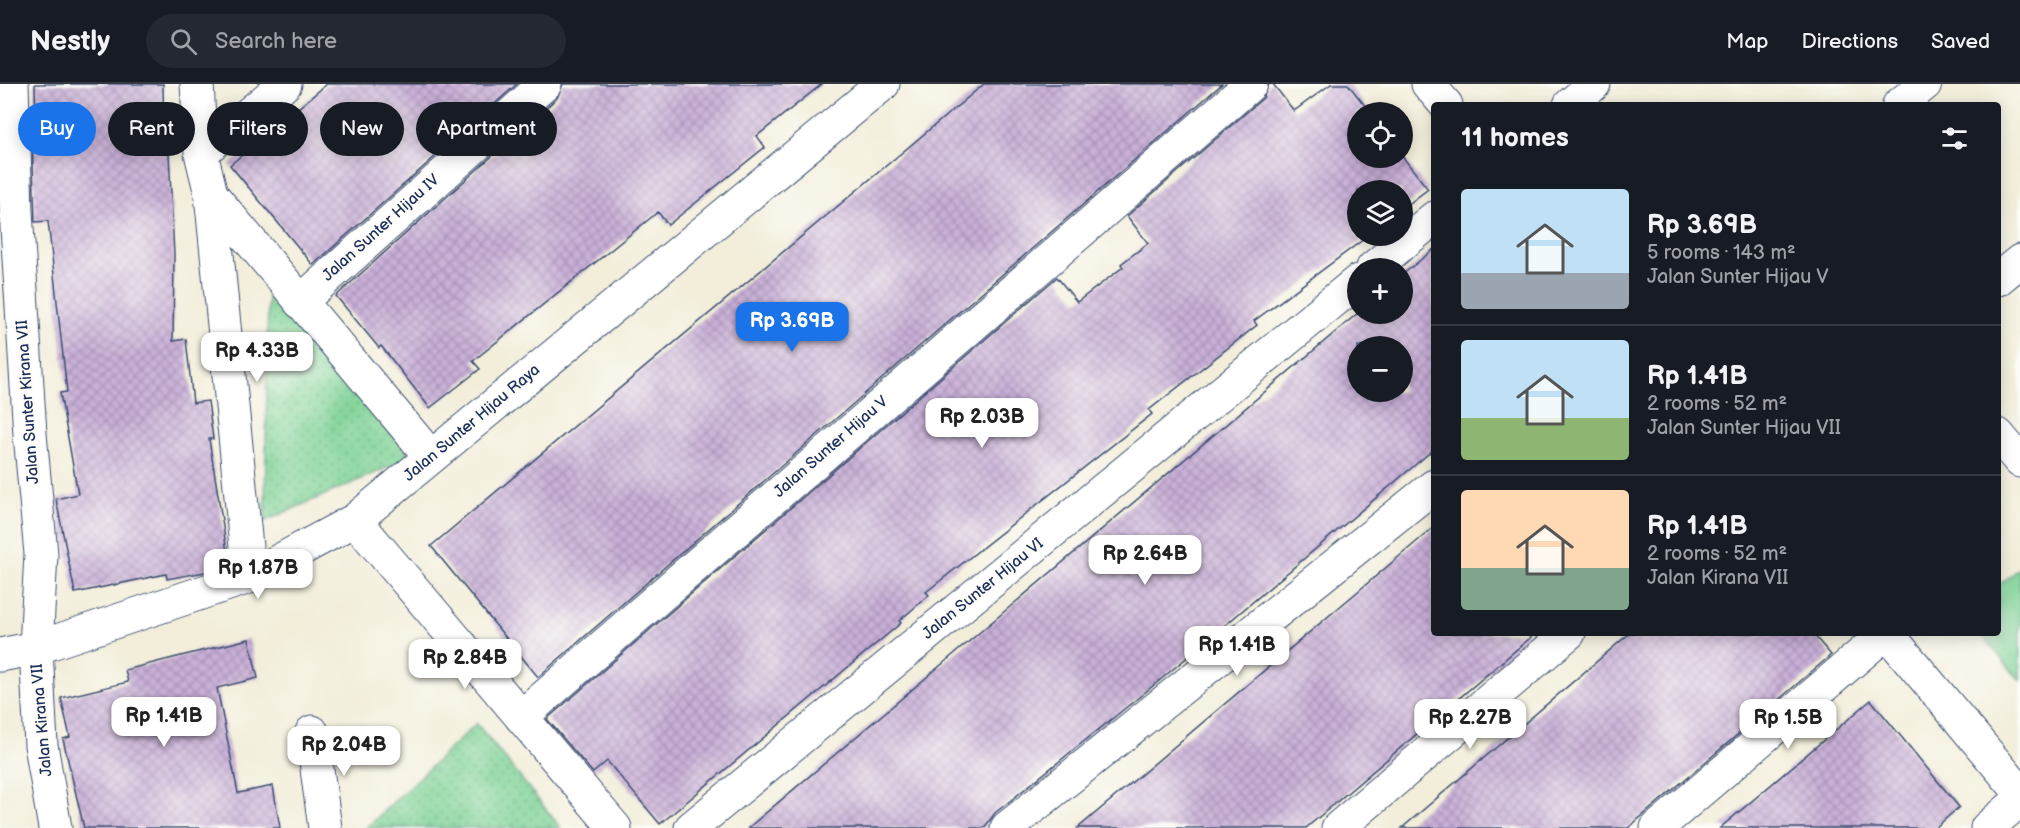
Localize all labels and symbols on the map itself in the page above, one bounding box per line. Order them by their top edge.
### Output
street label: Jalan Sunter Hijau IV [319,170,443,285]
pin: Rp 3.69B [730,302,854,353]
street label: Jalan Sunter Kirana VII [13,319,43,485]
pin: Rp 4.33B [195,332,319,383]
street label: Jalan Sunter Hijau Raya [400,360,544,486]
street label: Jalan Sunter Hijau V [770,392,892,502]
pin: Rp 2.03B [920,398,1044,449]
street label: Jalan Sunter Hijau VI [919,534,1047,644]
pin: Rp 2.64B [1083,535,1207,586]
pin: Rp 1.87B [196,549,320,600]
pin: Rp 1.41B [1175,626,1299,677]
pin: Rp 2.84B [403,639,527,690]
street label: Jalan Kirana VII [28,663,56,777]
pin: Rp 1.41B [102,697,226,748]
pin: Rp 2.27B [1408,699,1532,750]
pin: Rp 1.5B [1733,699,1843,750]
pin: Rp 2.04B [282,726,406,777]

